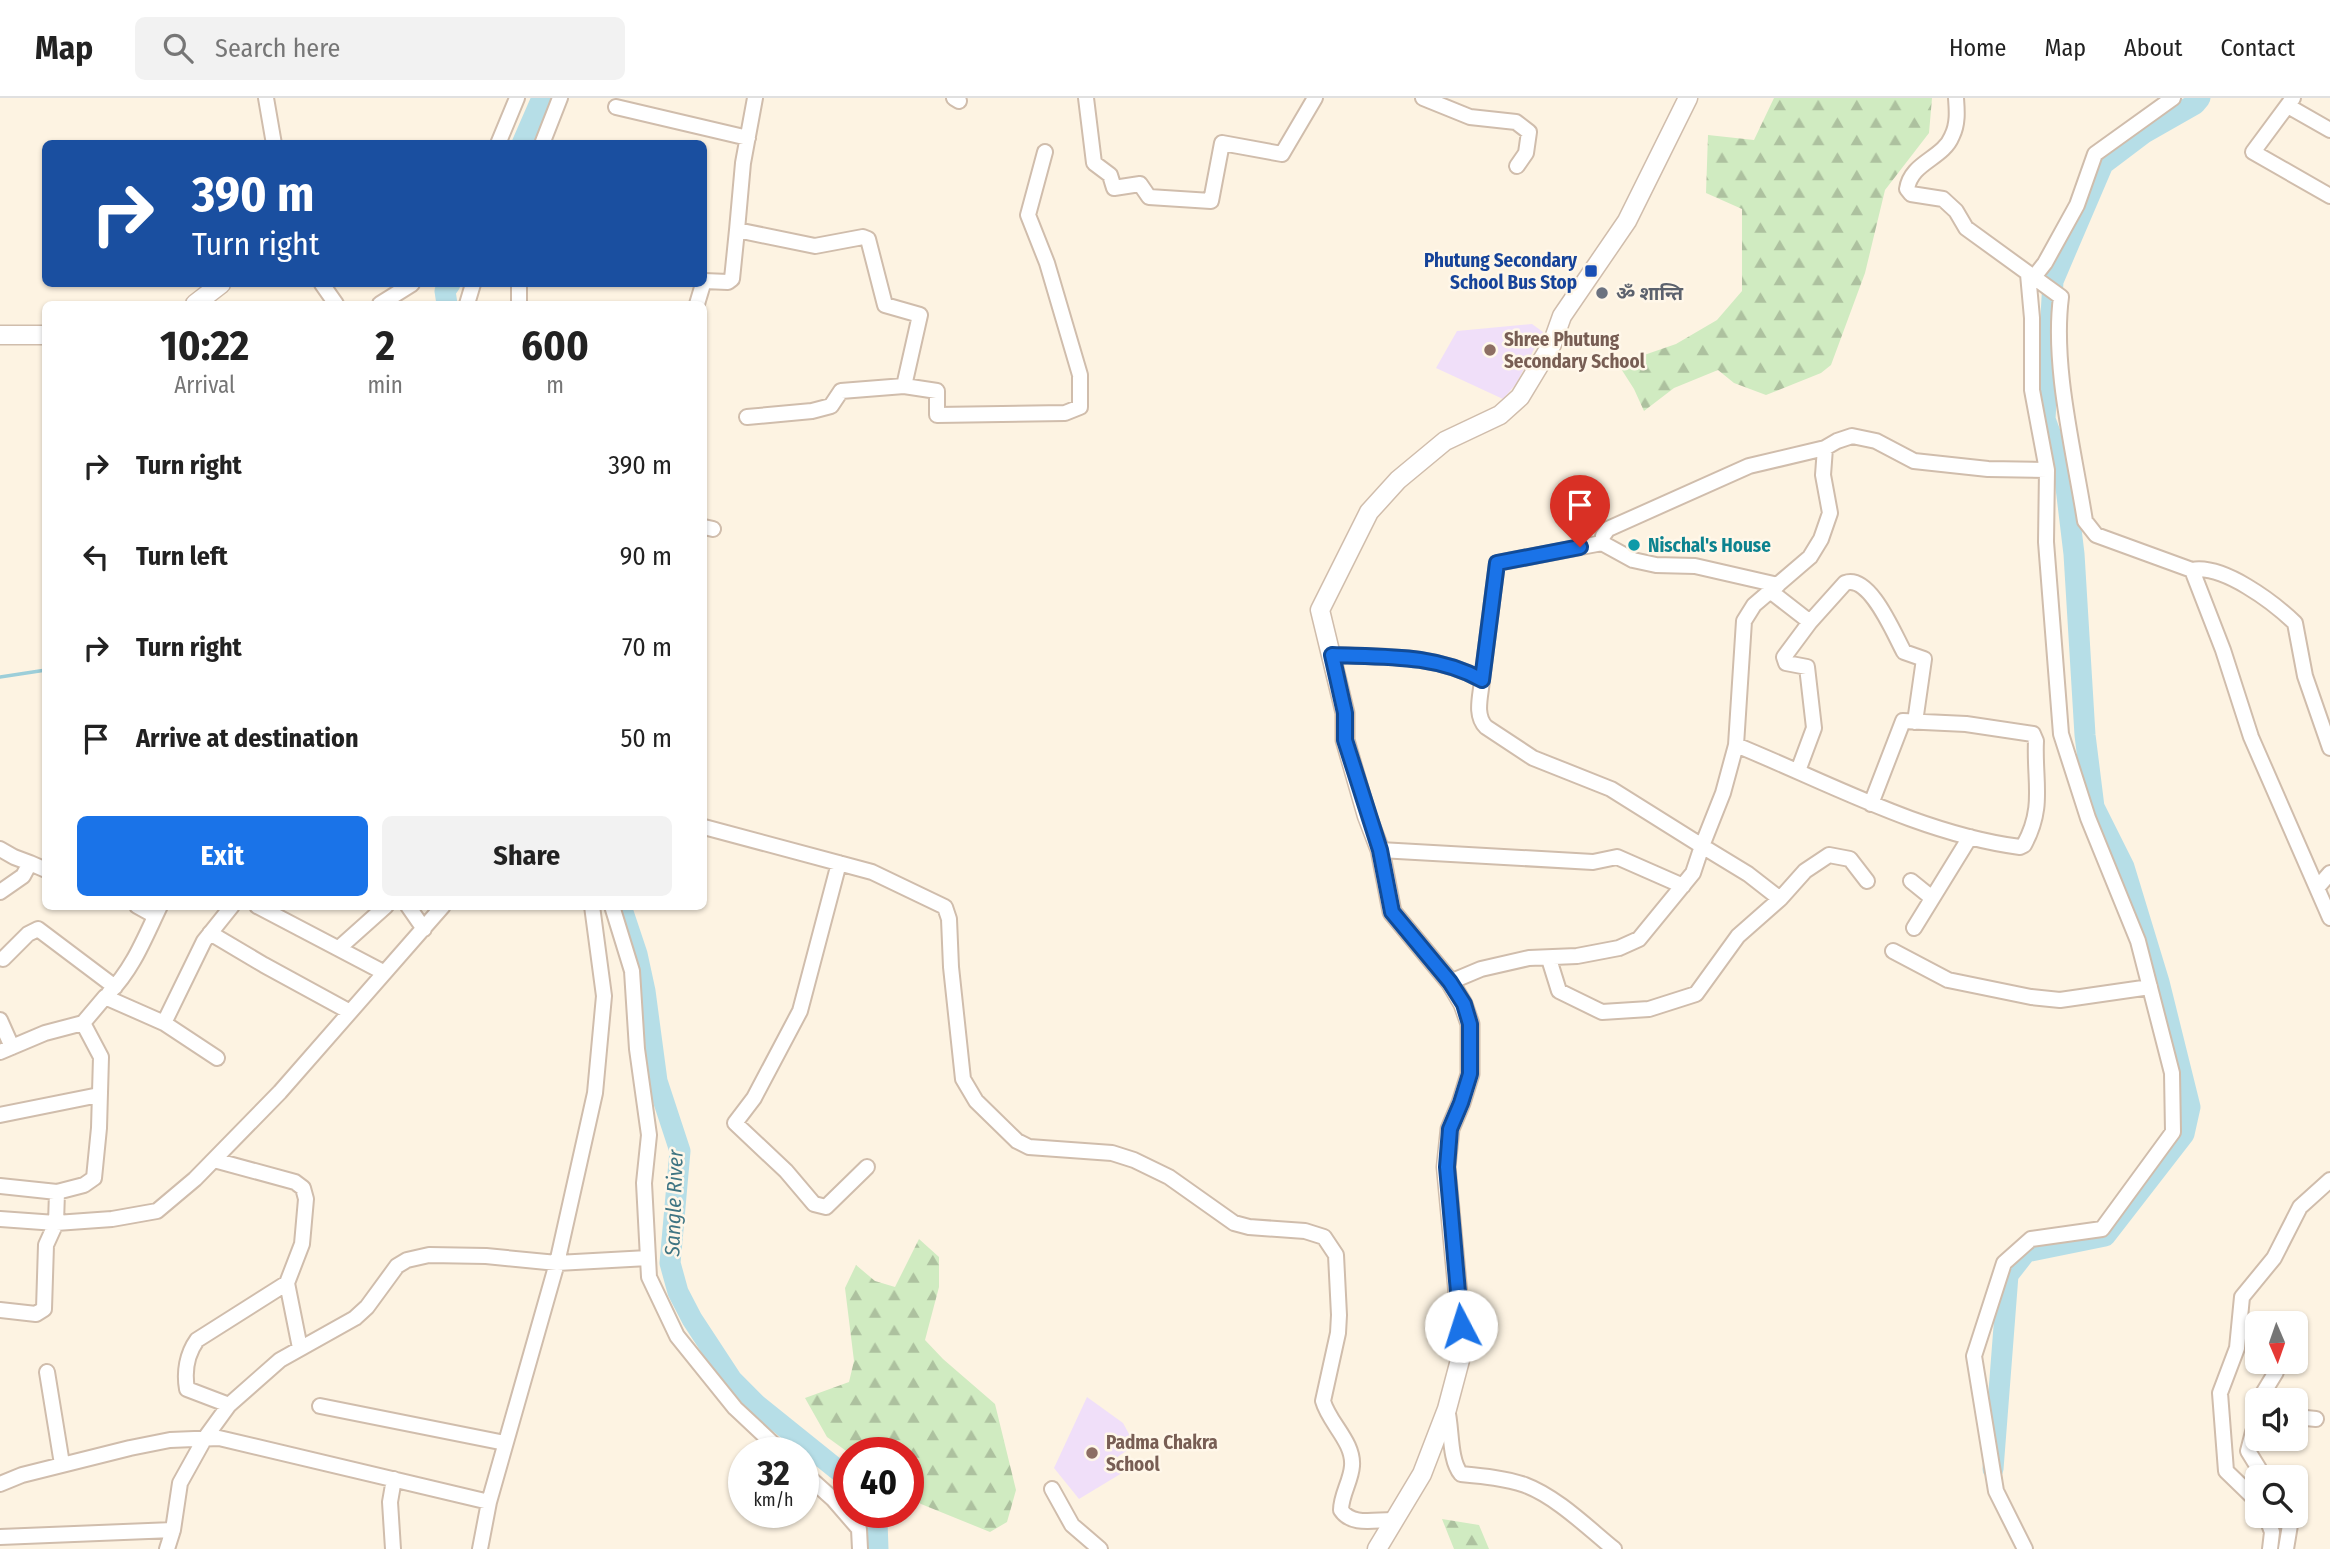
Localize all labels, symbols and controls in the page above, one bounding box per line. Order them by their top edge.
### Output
search box [135,17,625,80]
text: Map [35,28,93,68]
icon: search [159,29,197,67]
text: Search here [215,33,340,64]
text: Home [1949,34,2006,62]
text: Map [2044,34,2086,62]
text: About [2124,34,2182,62]
text: Contact [2220,34,2295,62]
text: 390 m [192,165,314,224]
icon: right [77,168,168,259]
text: Turn right [192,225,319,263]
place label: Phutung Secondary School Bus Stop [1424,249,1578,294]
marker: Phutung Secondary School Bus Stop [1583,263,1599,279]
place label: ॐ शान्ति [1616,282,1684,305]
marker: ॐ शान्ति [1594,285,1610,301]
text: 10:22 [160,321,249,371]
text: 2 [375,321,395,371]
text: 600 [521,321,589,371]
place label: Shree Phutung Secondary School [1504,328,1646,373]
marker: Shree Phutung Secondary School [1482,342,1498,358]
text: Arrival [174,371,235,399]
text: min [367,371,403,399]
text: m [546,371,564,399]
icon: right [77,447,115,485]
text: Turn right [136,450,242,481]
text: 390 m [608,450,672,481]
pin [1550,475,1610,547]
icon: arrive [1561,486,1599,524]
place label: Nischal's House [1648,534,1771,557]
marker: Nischal's House [1626,537,1642,553]
icon: left [77,538,115,576]
text: Turn left [136,541,228,572]
text: 90 m [620,541,672,572]
icon: right [77,629,115,667]
text: Turn right [136,632,242,663]
text: 70 m [622,632,672,663]
icon: arrive [77,720,115,758]
text: Arrive at destination [136,723,359,754]
text: 50 m [620,723,672,754]
button: Exit [77,816,368,896]
button: Share [382,816,672,896]
water label: Sangle River [659,1149,689,1258]
position arrow [1424,1289,1498,1363]
north arrow [2245,1311,2308,1374]
map controls [2245,1311,2308,1528]
button: sound [2245,1388,2308,1451]
place label: Padma Chakra School [1106,1431,1218,1476]
speed limit sign: 40 [833,1437,924,1528]
marker: Padma Chakra School [1084,1445,1100,1461]
text: 32 [757,1452,790,1494]
button: search [2245,1465,2308,1528]
text: km/h [753,1489,794,1511]

